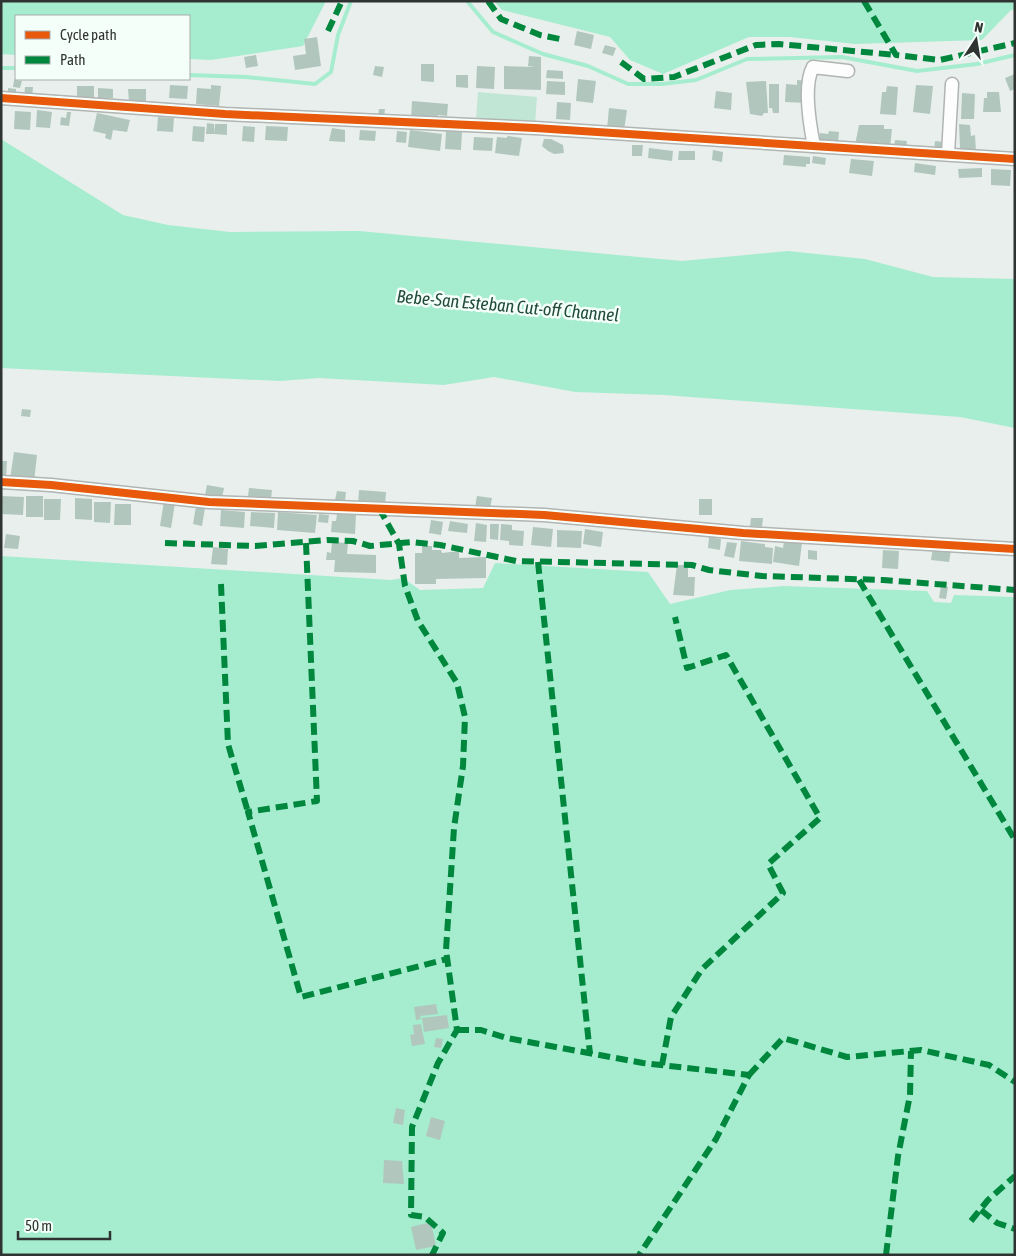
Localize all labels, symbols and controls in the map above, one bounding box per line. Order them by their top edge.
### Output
legend [15,15,190,80]
north arrow [951,15,1001,65]
text: N [973,19,984,36]
text: Cycle path [60,26,117,43]
text: Path [60,51,86,68]
water label: Bebe-San Esteban Cut-off Channel [396,285,620,326]
scale bar [18,1208,110,1240]
text: 50 m [25,1217,52,1234]

